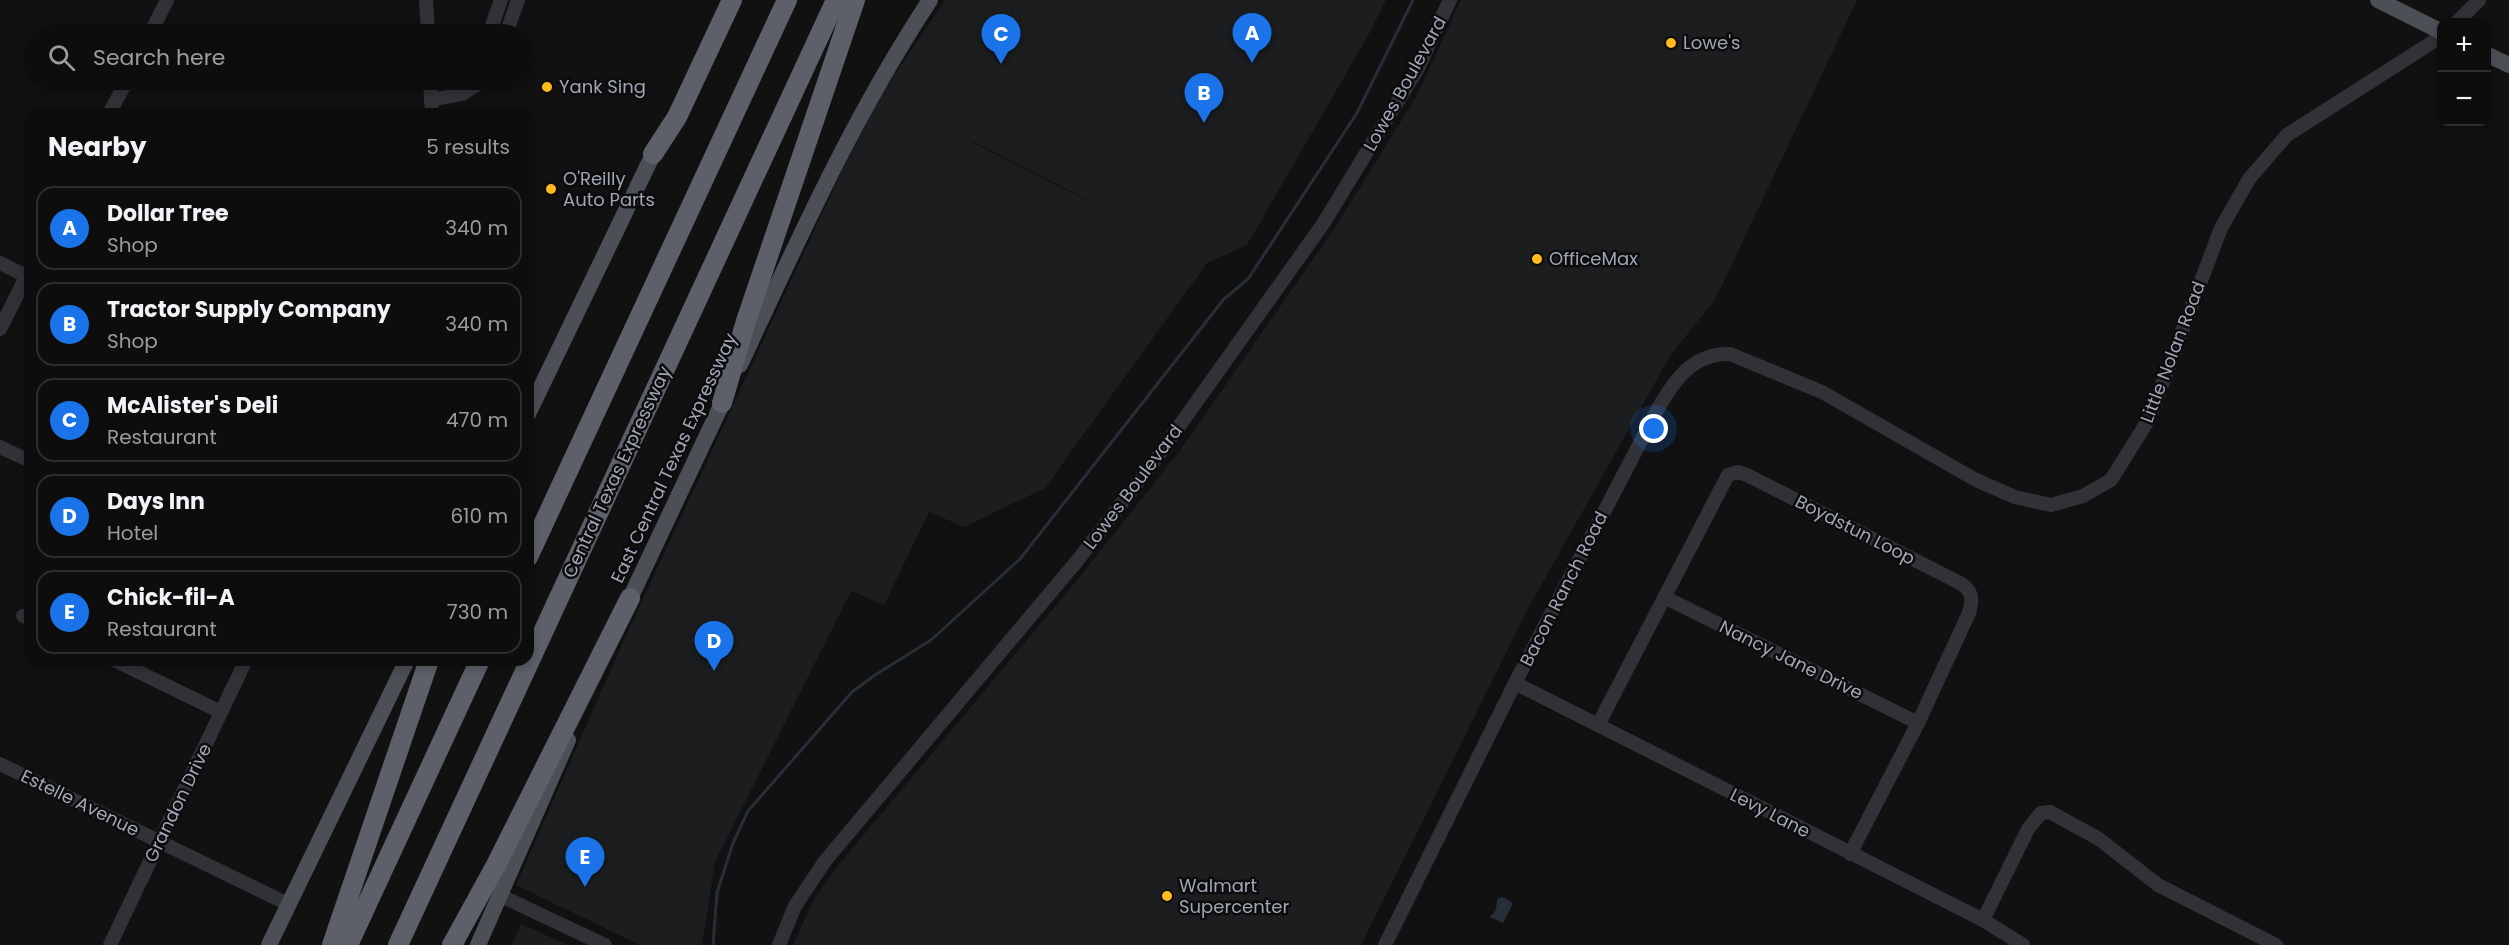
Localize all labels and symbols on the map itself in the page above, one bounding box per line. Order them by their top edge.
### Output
street label: Lowes Boulevard [1357,12,1452,156]
pin: C [982,14,1020,64]
pin: A [1232,14,1272,63]
place label: Lowe's [1683,30,1740,55]
marker: Lowe's [1664,36,1678,50]
place label: Yank Sing [559,74,646,99]
pin: B [1184,74,1224,123]
marker: Yank Sing [540,80,554,94]
place label: O'Reilly Auto Parts [563,166,655,212]
marker: O'Reilly Auto Parts [544,182,558,196]
place label: OfficeMax [1549,246,1638,271]
marker: OfficeMax [1530,252,1544,266]
street label: Little Nolan Road [2134,278,2211,426]
street label: East Central Texas Expressway [607,330,741,586]
street label: Central Texas Expressway [558,363,676,581]
your location [1639,414,1668,443]
street label: Lowes Boulevard [1077,419,1188,554]
street label: Boydstun Loop [1791,489,1920,571]
street label: Bacon Ranch Road [1514,507,1613,670]
street label: Nancy Jane Drive [1715,614,1867,705]
pin: D [694,622,734,671]
street label: Grandon Drive [138,739,217,866]
street label: Estelle Avenue [17,763,144,842]
street label: Levy Lane [1726,782,1814,843]
pin: E [566,838,604,887]
place label: Walmart Supercenter [1179,873,1289,919]
marker: Walmart Supercenter [1160,889,1174,903]

